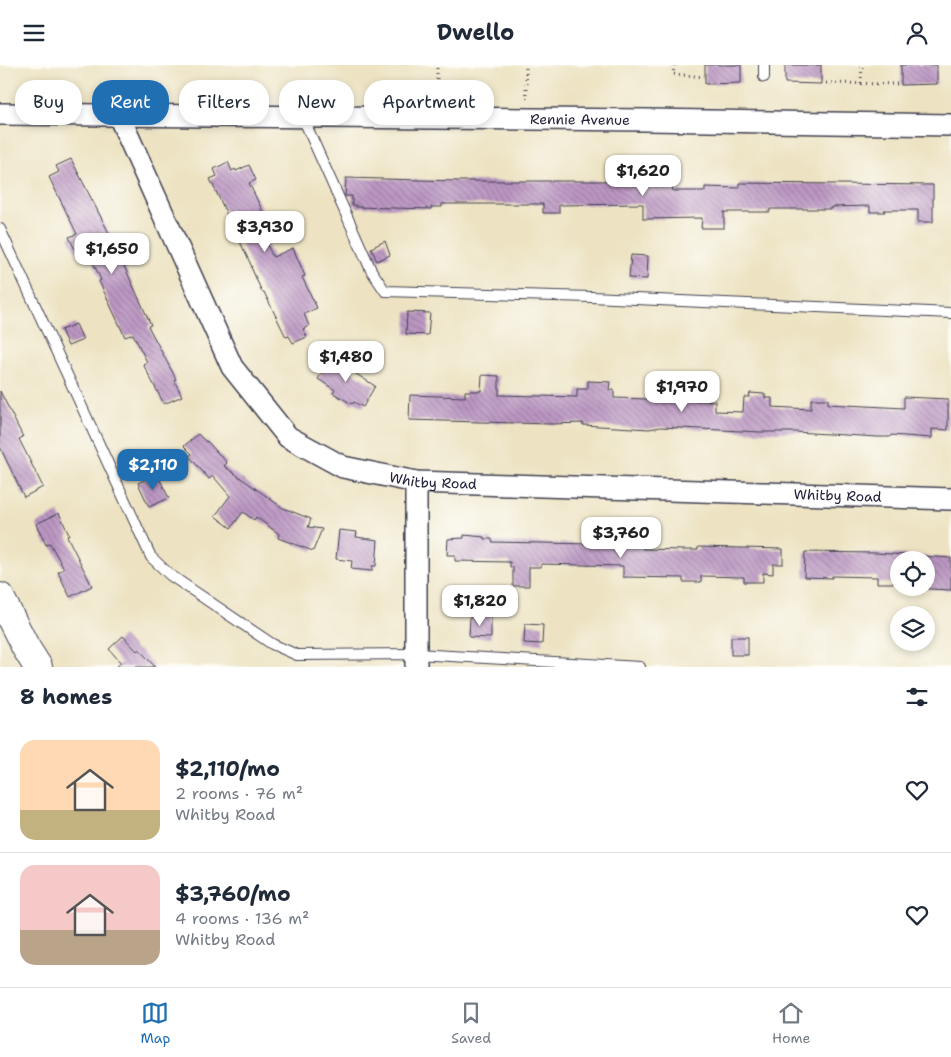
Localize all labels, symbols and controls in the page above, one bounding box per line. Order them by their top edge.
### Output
text: Dwello [437,18,514,47]
icon: menu [20,19,48,47]
icon: person [903,19,931,47]
chip: Buy [15,80,82,125]
chip: Rent [92,80,169,125]
chip: Filters [179,80,269,125]
chip: New [279,80,354,125]
chip: Apartment [364,80,494,125]
street label: Rennie Avenue [530,110,630,129]
pin: $1,620 [602,155,684,197]
text: $1,620 [616,160,670,181]
pin: $3,930 [224,211,306,253]
text: $3,930 [236,216,294,237]
pin: $1,650 [71,233,153,275]
text: $1,650 [85,238,139,259]
pin: $1,480 [305,341,387,383]
text: $1,480 [319,346,373,367]
pin: $1,970 [641,371,723,413]
text: $1,970 [656,376,708,397]
pin: $2,110 [112,449,194,491]
text: $2,110 [128,454,178,475]
street label: Whitby Road [388,468,477,493]
street label: Whitby Road [794,485,882,506]
pin: $3,760 [580,517,662,559]
text: $3,760 [592,522,650,543]
map controls [890,551,935,651]
button: locate [890,551,935,596]
pin: $1,820 [439,585,521,627]
text: $1,820 [453,590,507,611]
button: layers [890,606,935,651]
text: 8 homes [20,683,112,711]
icon: filters [903,683,931,711]
text: $2,110/mo [175,755,280,783]
icon: home [60,760,120,820]
icon: heart [903,776,931,804]
text: 2 rooms · 76 m² [175,783,303,804]
text: Whitby Road [175,804,275,825]
text: $3,760/mo [175,880,291,908]
icon: home [60,885,120,945]
icon: heart [903,901,931,929]
text: 4 rooms · 136 m² [175,908,309,929]
text: Whitby Road [175,929,275,950]
tab: Map [140,999,170,1047]
tab: Saved [451,999,491,1047]
tab: Home [772,999,811,1047]

